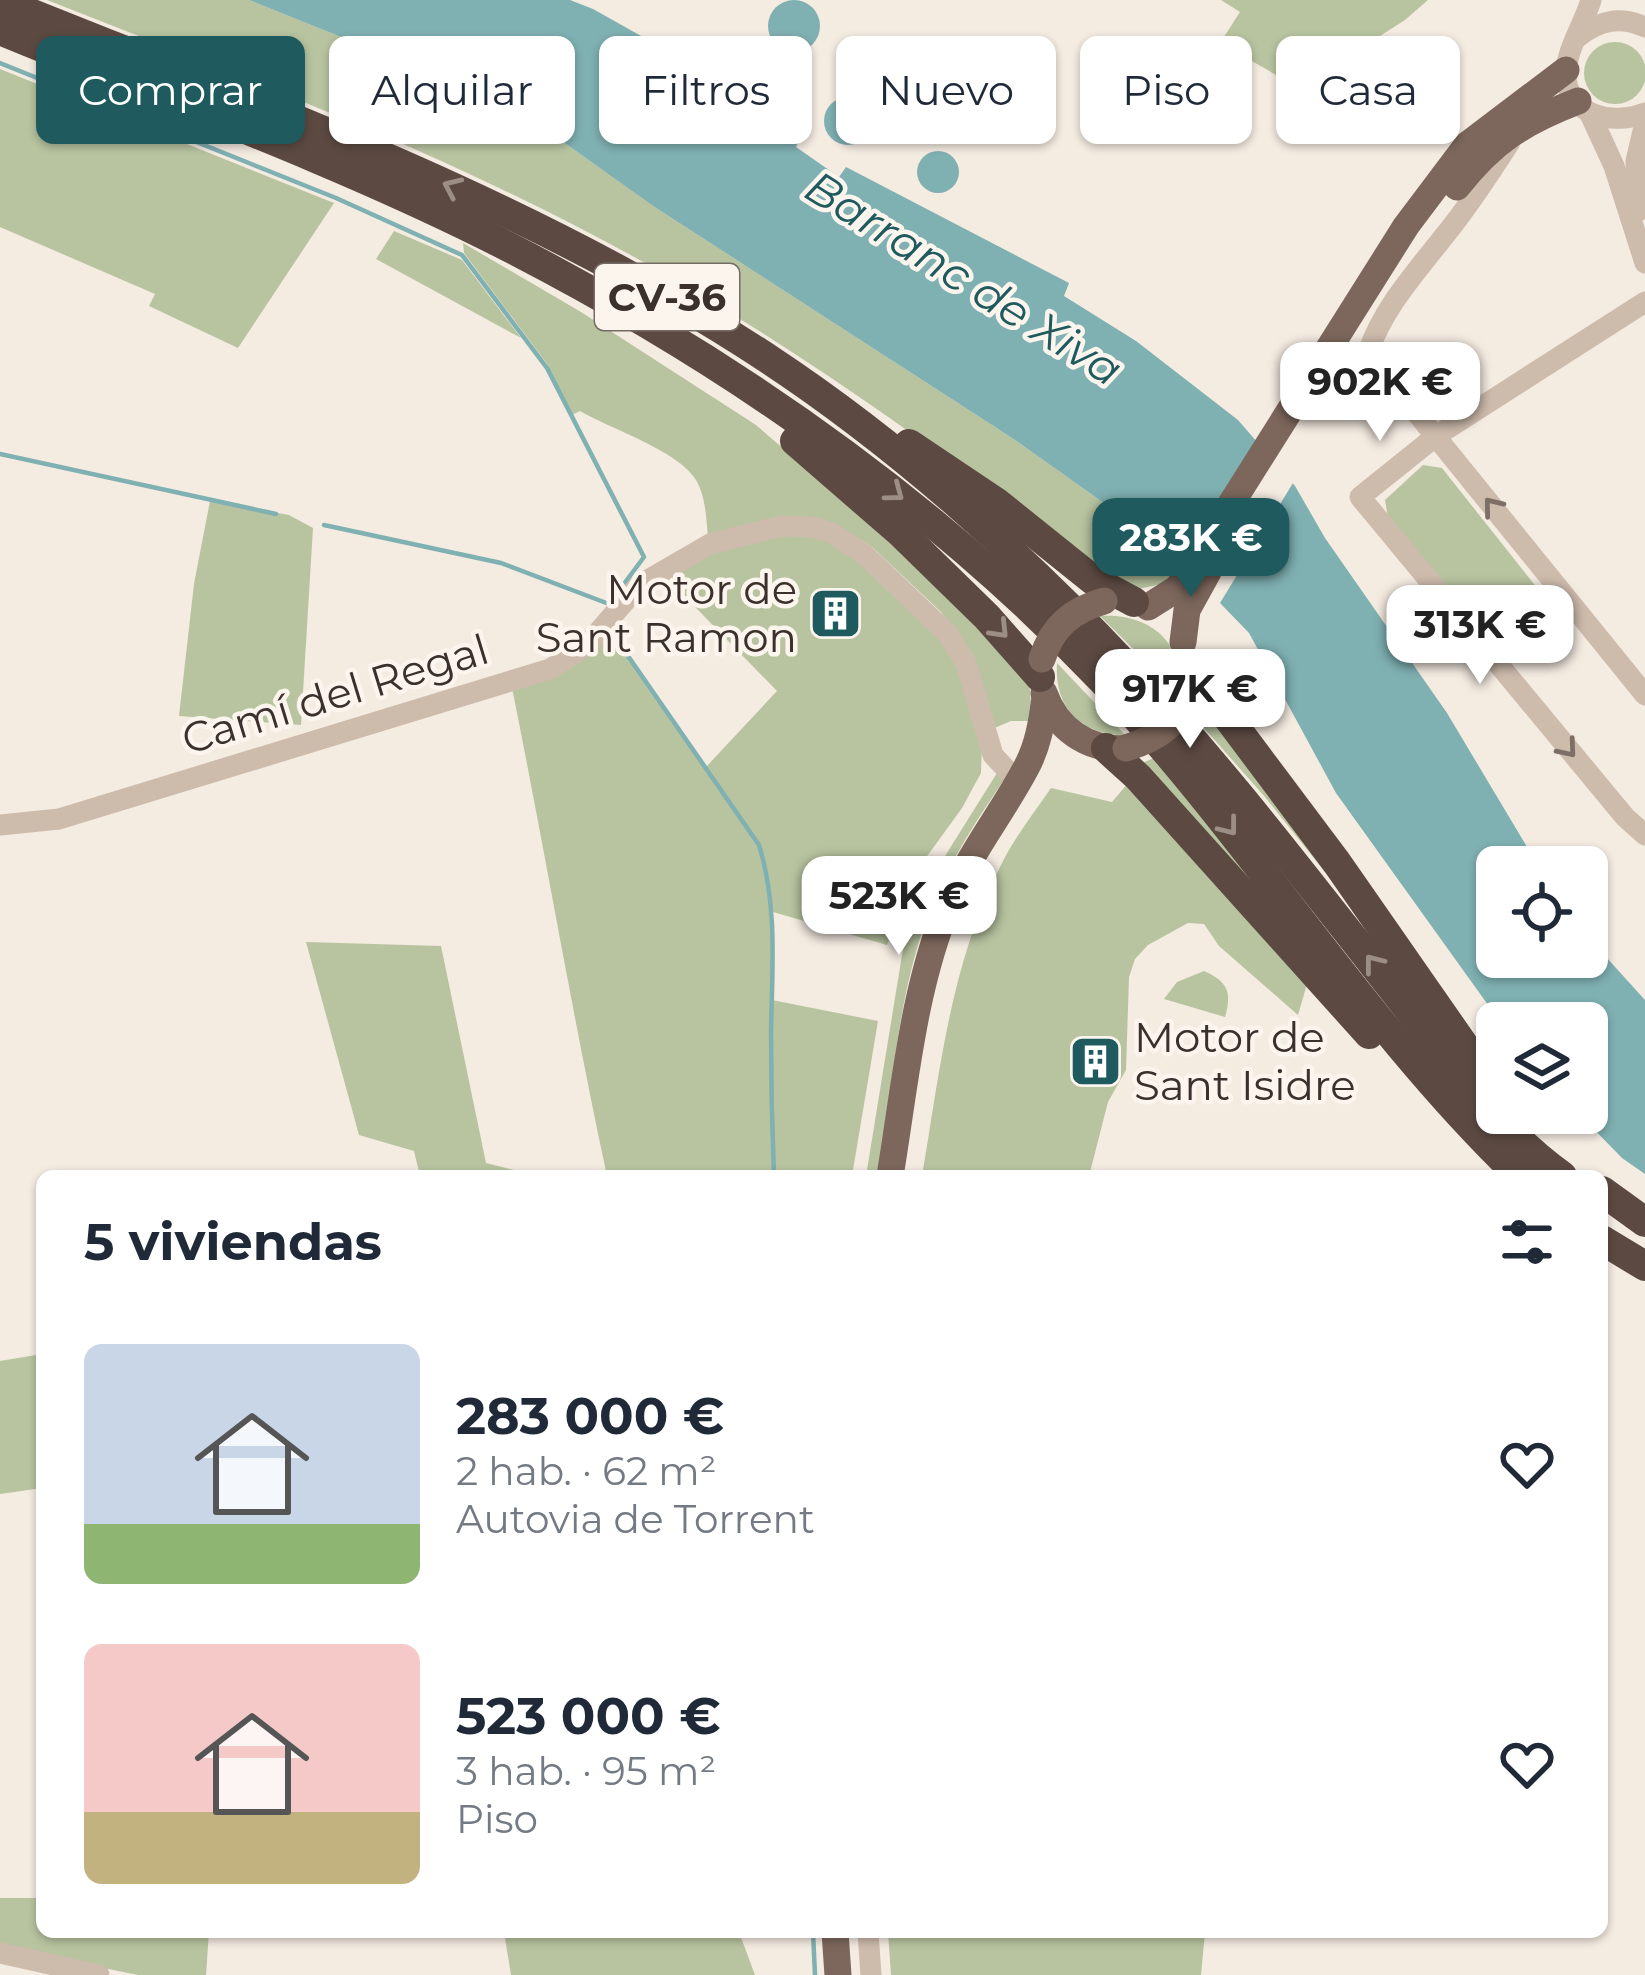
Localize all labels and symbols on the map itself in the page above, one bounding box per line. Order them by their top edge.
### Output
water label: Barranc de Xiva [796,158,1133,397]
one-way arrow [443,178,465,202]
road number: CV-36 [595,264,739,330]
pin: 902K € [1282,342,1478,444]
one-way arrow [881,478,903,500]
pin: 283K € [1093,498,1289,600]
one-way arrow [1485,498,1506,520]
place label: Motor de Sant Ramon [536,563,797,663]
building icon: Motor de Sant Ramon [808,585,864,641]
pin: 313K € [1382,585,1578,687]
one-way arrow [985,616,1007,638]
street label: Camí del Regal [175,623,495,765]
pin: 917K € [1092,649,1288,751]
one-way arrow [1554,735,1576,757]
one-way arrow [1215,813,1236,835]
pin: 523K € [801,856,997,958]
one-way arrow [1366,955,1387,977]
place label: Motor de Sant Isidre [1134,1011,1356,1111]
building icon: Motor de Sant Isidre [1067,1033,1123,1089]

